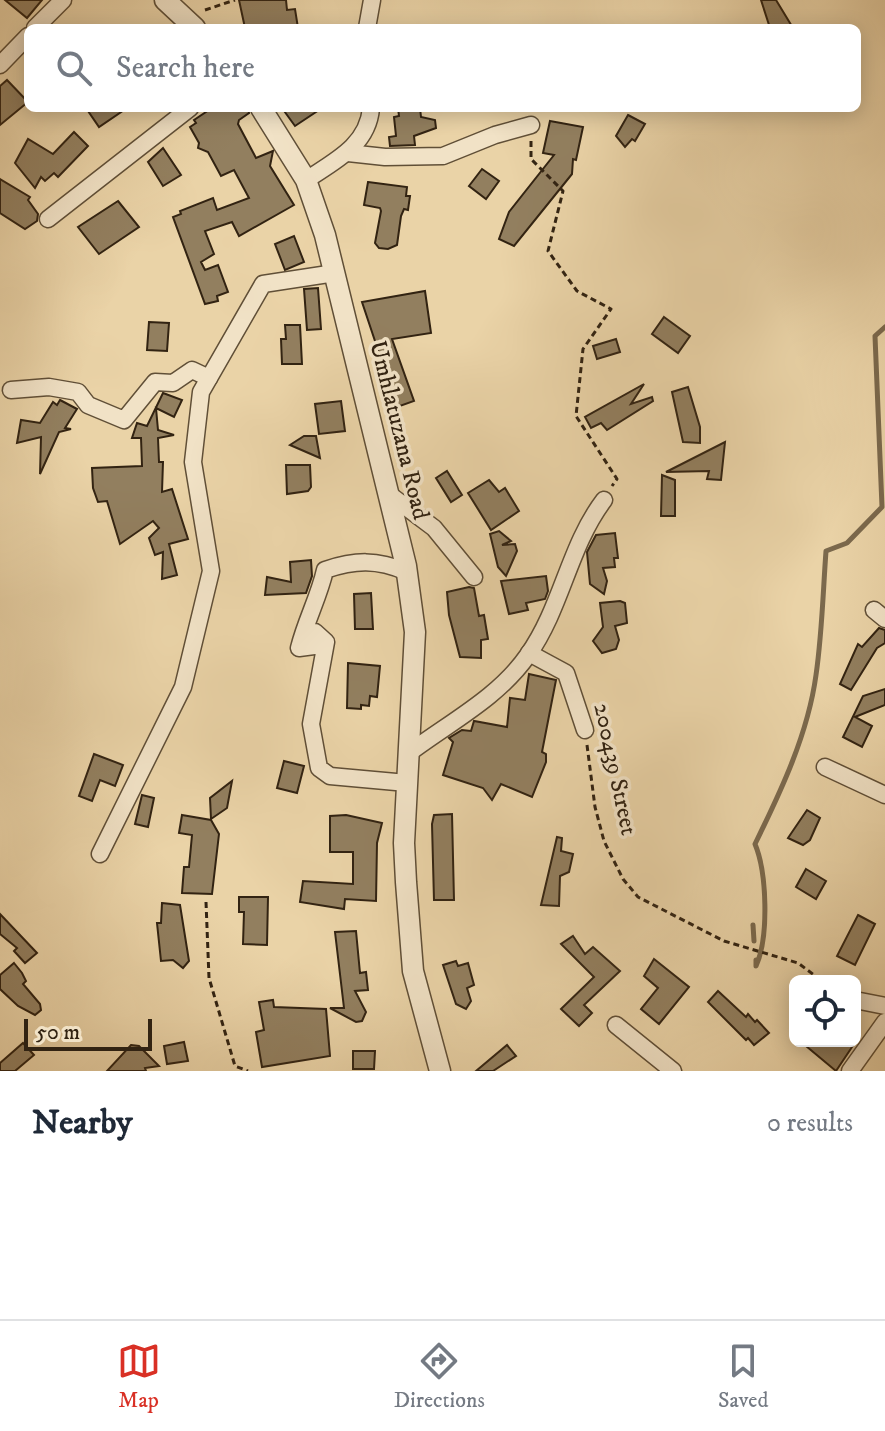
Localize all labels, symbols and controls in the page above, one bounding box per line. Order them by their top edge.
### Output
search box [24,24,861,112]
icon: search [52,46,96,90]
text: Search here [116,50,255,87]
street label: Umhlatuzana Road [362,338,436,523]
street label: 200439 Street [586,700,644,838]
map controls [789,975,861,1047]
button: locate [789,975,861,1047]
scale bar [24,1015,152,1051]
text: 50 m [36,1019,80,1046]
text: Nearby [32,1102,133,1144]
text: 0 results [767,1107,853,1140]
tab: Map [117,1339,161,1414]
tab: Directions [394,1339,485,1414]
tab: Saved [718,1339,768,1414]

